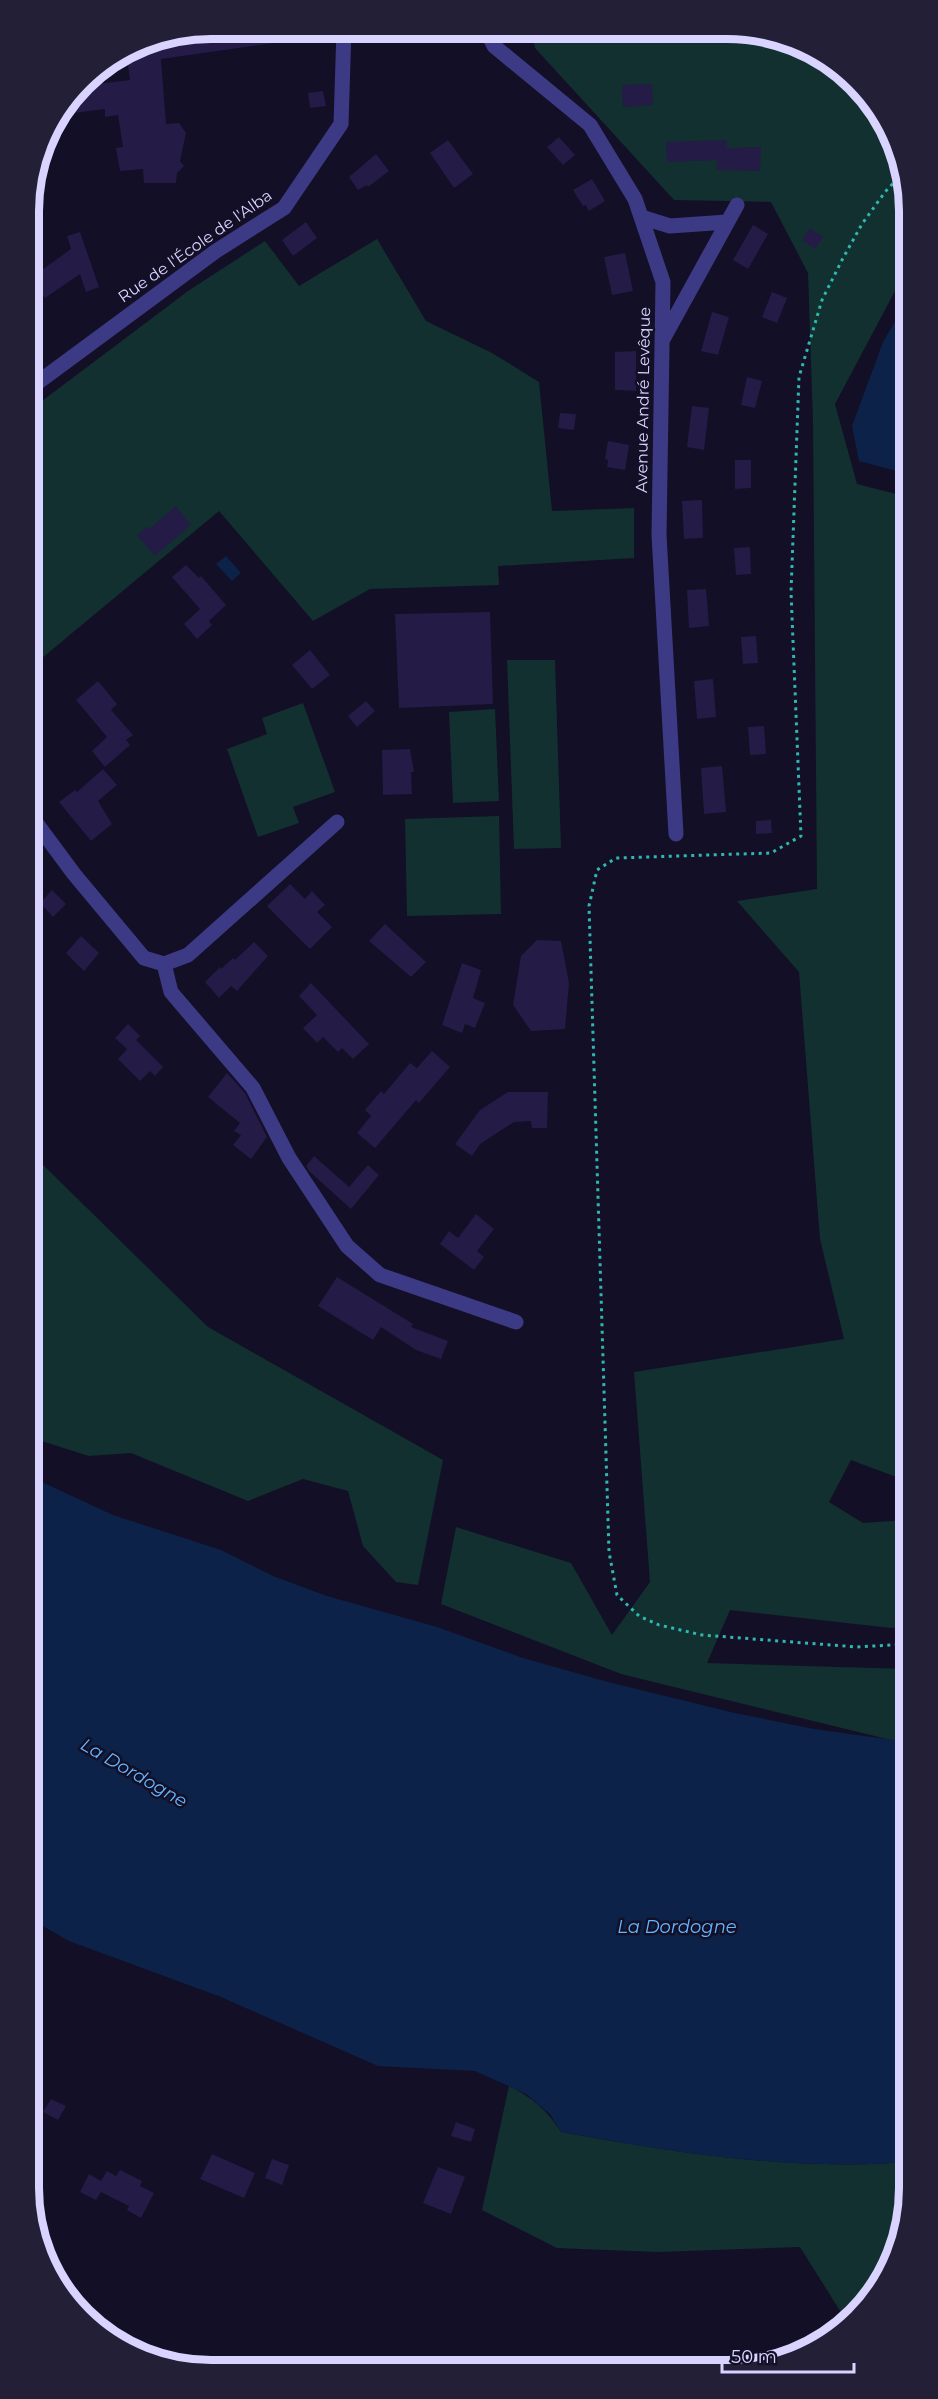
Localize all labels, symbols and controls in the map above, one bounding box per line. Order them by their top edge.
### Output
street label: Rue de l'École de l'Alba [114,186,276,306]
street label: Avenue André Levêque [632,307,654,493]
water label: La Dordogne [77,1734,191,1812]
water label: La Dordogne [617,1916,737,1938]
scale bar [722,2336,854,2374]
text: 50 m [731,2346,777,2368]

